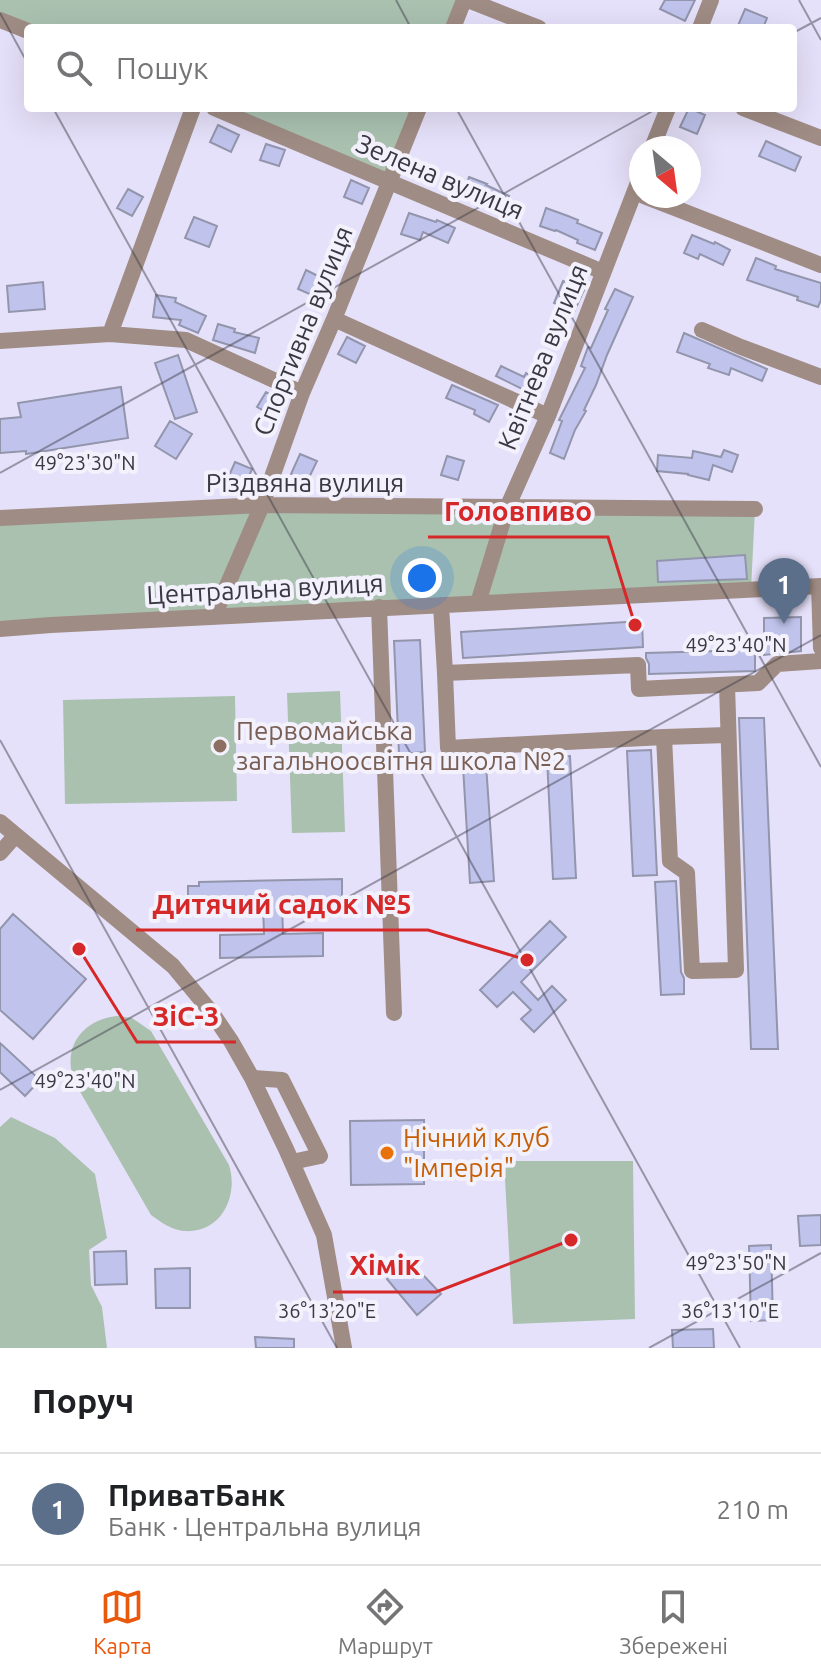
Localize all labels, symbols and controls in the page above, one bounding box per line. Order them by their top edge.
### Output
search box [24,24,797,112]
icon: search [52,46,96,90]
text: Пошук [116,51,209,85]
street label: Зелена вулиця [352,128,528,225]
north arrow [629,136,701,208]
street label: Спортивна вулиця [247,222,358,440]
street label: Квітнева вулиця [492,260,593,454]
text: 49°23'30"N [34,451,136,474]
street label: Різдвяна вулиця [206,468,404,497]
callout: Головпиво [428,485,608,537]
text: Головпиво [444,495,592,526]
your location [402,558,442,598]
pin: 1 [758,558,810,624]
street label: Центральна вулиця [146,568,384,609]
text: 49°23'40"N [685,633,787,656]
place label: Первомайська загальноосвітня школа №2 [236,716,566,775]
marker: Первомайська загальноосвітня школа №2 [211,737,229,755]
callout: Дитячий садок №5 [136,878,428,930]
text: Дитячий садок №5 [152,888,412,919]
callout: ЗіС-3 [137,990,236,1042]
text: ЗіС-3 [152,1000,220,1031]
text: 49°23'40"N [34,1069,136,1092]
place label: Нічний клуб "Імперія" [403,1123,550,1182]
marker: Нічний клуб "Імперія" [378,1144,396,1162]
callout: Хімік [333,1240,436,1292]
text: Хімік [349,1249,421,1280]
text: 49°23'50"N [685,1251,787,1274]
text: 36°13'20"E [278,1299,376,1322]
text: 36°13'10"E [681,1299,779,1322]
text: Поруч [32,1381,134,1419]
text: ПриватБанк [108,1478,285,1512]
text: 1 [51,1495,65,1524]
text: 210 m [717,1495,789,1524]
text: Банк · Центральна вулиця [108,1512,422,1541]
tab: Карта [93,1585,152,1658]
tab: Маршрут [338,1585,433,1658]
tab: Збережені [619,1585,728,1658]

